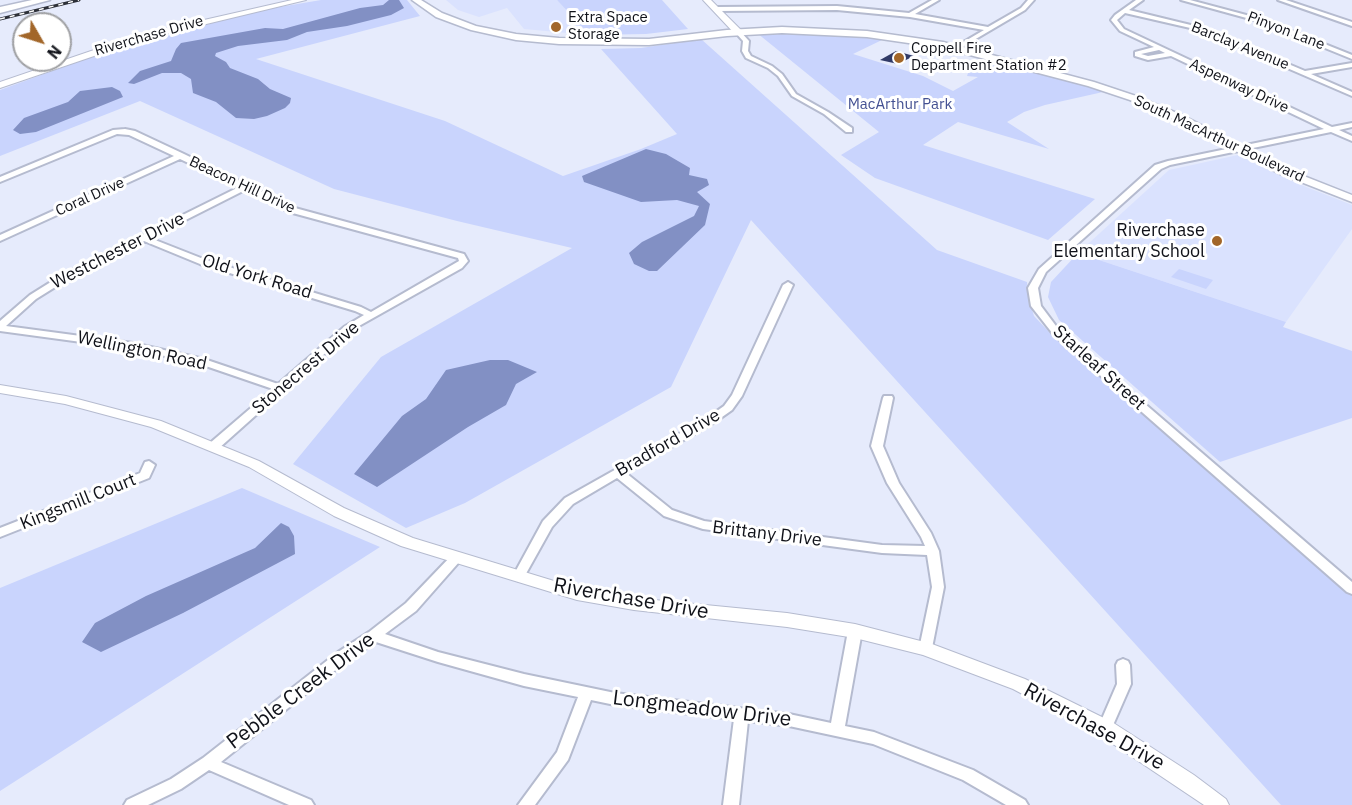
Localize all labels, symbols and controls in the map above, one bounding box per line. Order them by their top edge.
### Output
street label: Pinyon Lane [1245,8,1327,54]
place label: Extra Space Storage [568,9,648,44]
north arrow [12,12,72,72]
street label: Riverchase Drive [93,12,205,60]
street label: Barclay Avenue [1188,18,1292,74]
marker: Extra Space Storage [549,20,563,34]
place label: Coppell Fire Department Station #2 [911,40,1067,75]
text: N [43,41,66,63]
marker: Coppell Fire Department Station #2 [892,51,906,65]
street label: Aspenway Drive [1187,55,1291,117]
street label: South MacArthur Boulevard [1131,92,1307,186]
park label: MacArthur Park [848,96,952,114]
street label: Beacon Hill Drive [186,153,298,217]
street label: Coral Drive [53,174,127,220]
street label: Westchester Drive [48,208,188,294]
place label: Riverchase Elementary School [1053,220,1205,262]
marker: Riverchase Elementary School [1210,234,1224,248]
street label: Old York Road [199,250,315,304]
street label: Stonecrest Drive [248,317,364,419]
street label: Starleaf Street [1048,321,1150,415]
street label: Wellington Road [75,327,209,375]
street label: Bradford Drive [612,404,724,482]
street label: Kingsmill Court [17,469,139,535]
street label: Brittany Drive [711,517,823,551]
street label: Riverchase Drive [551,573,711,625]
street label: Pebble Creek Drive [222,627,380,755]
street label: Riverchase Drive [1019,678,1169,776]
street label: Longmeadow Drive [611,686,793,732]

